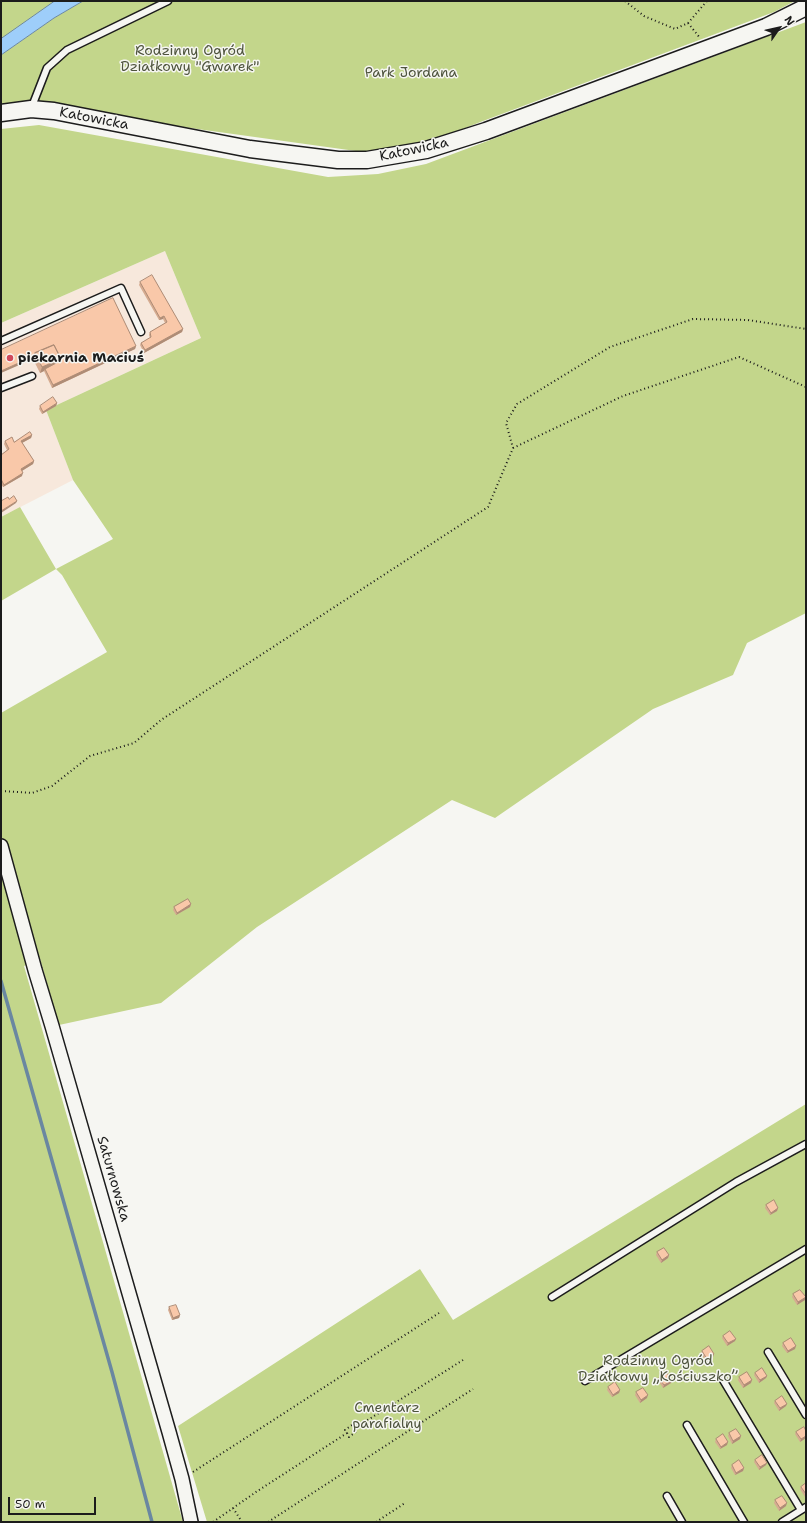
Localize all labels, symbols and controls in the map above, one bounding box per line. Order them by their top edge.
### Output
north arrow [759,8,799,48]
text: N [781,13,798,29]
park label: Rodzinny Ogród Działkowy "Gwarek" [121,43,259,76]
park label: Park Jordana [365,65,457,81]
street label: Katowicka [58,104,130,134]
street label: Katowicka [378,134,450,166]
place label: piekarnia Maciuś [18,350,144,366]
marker: piekarnia Maciuś [5,353,15,363]
street label: Saturnowska [93,1134,133,1224]
park label: Rodzinny Ogród Działkowy „Kościuszko” [578,1353,738,1386]
park label: Cmentarz parafialny [352,1400,422,1432]
scale bar [10,1489,98,1515]
text: 50 m [15,1496,45,1512]

